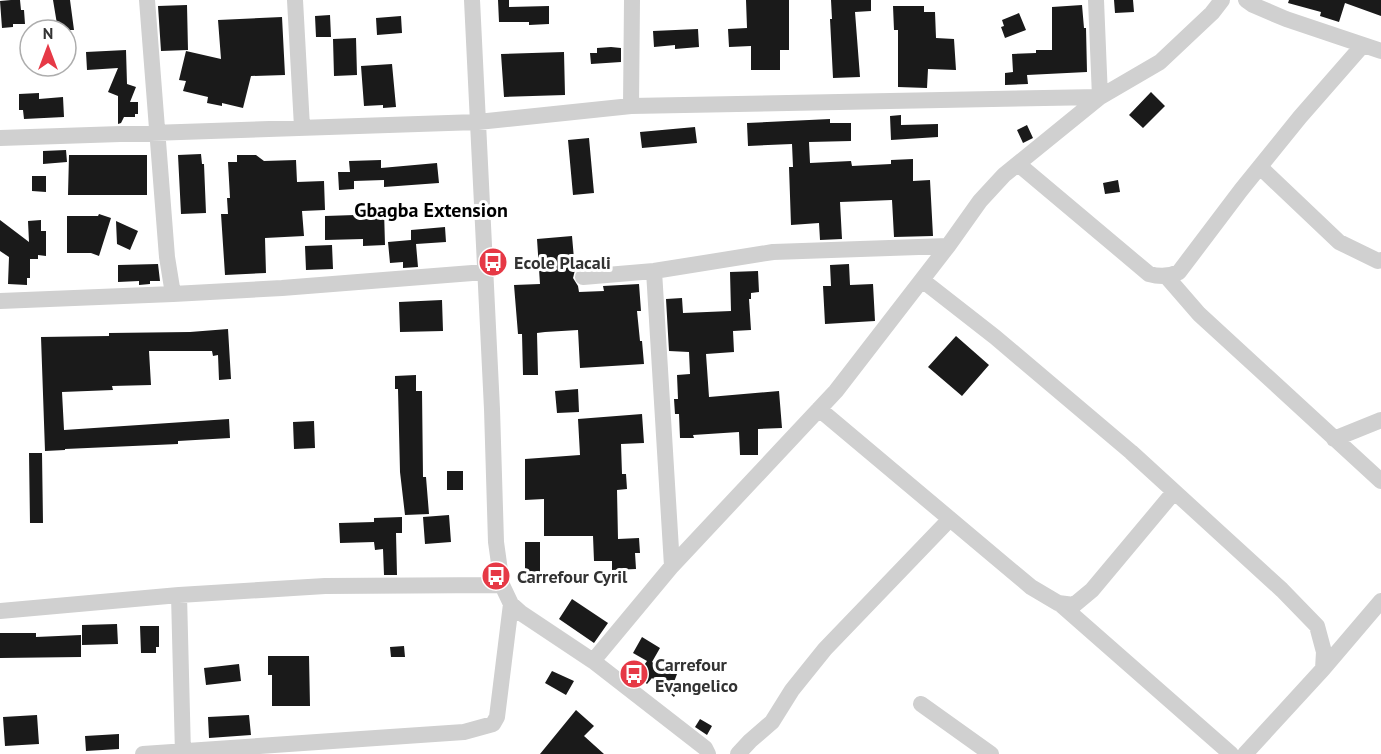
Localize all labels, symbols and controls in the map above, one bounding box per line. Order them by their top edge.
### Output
north arrow [18,18,78,78]
text: N [43,23,53,43]
district label: Gbagba Extension [354,197,508,223]
bus stop icon: Ecole Placali [477,246,509,278]
place label: Ecole Placali [514,251,611,274]
bus stop icon: Carrefour Cyril [480,560,512,592]
place label: Carrefour Cyril [517,565,628,588]
place label: Carrefour Evangelico [655,653,738,697]
bus stop icon: Carrefour Evangelico [618,658,650,690]

